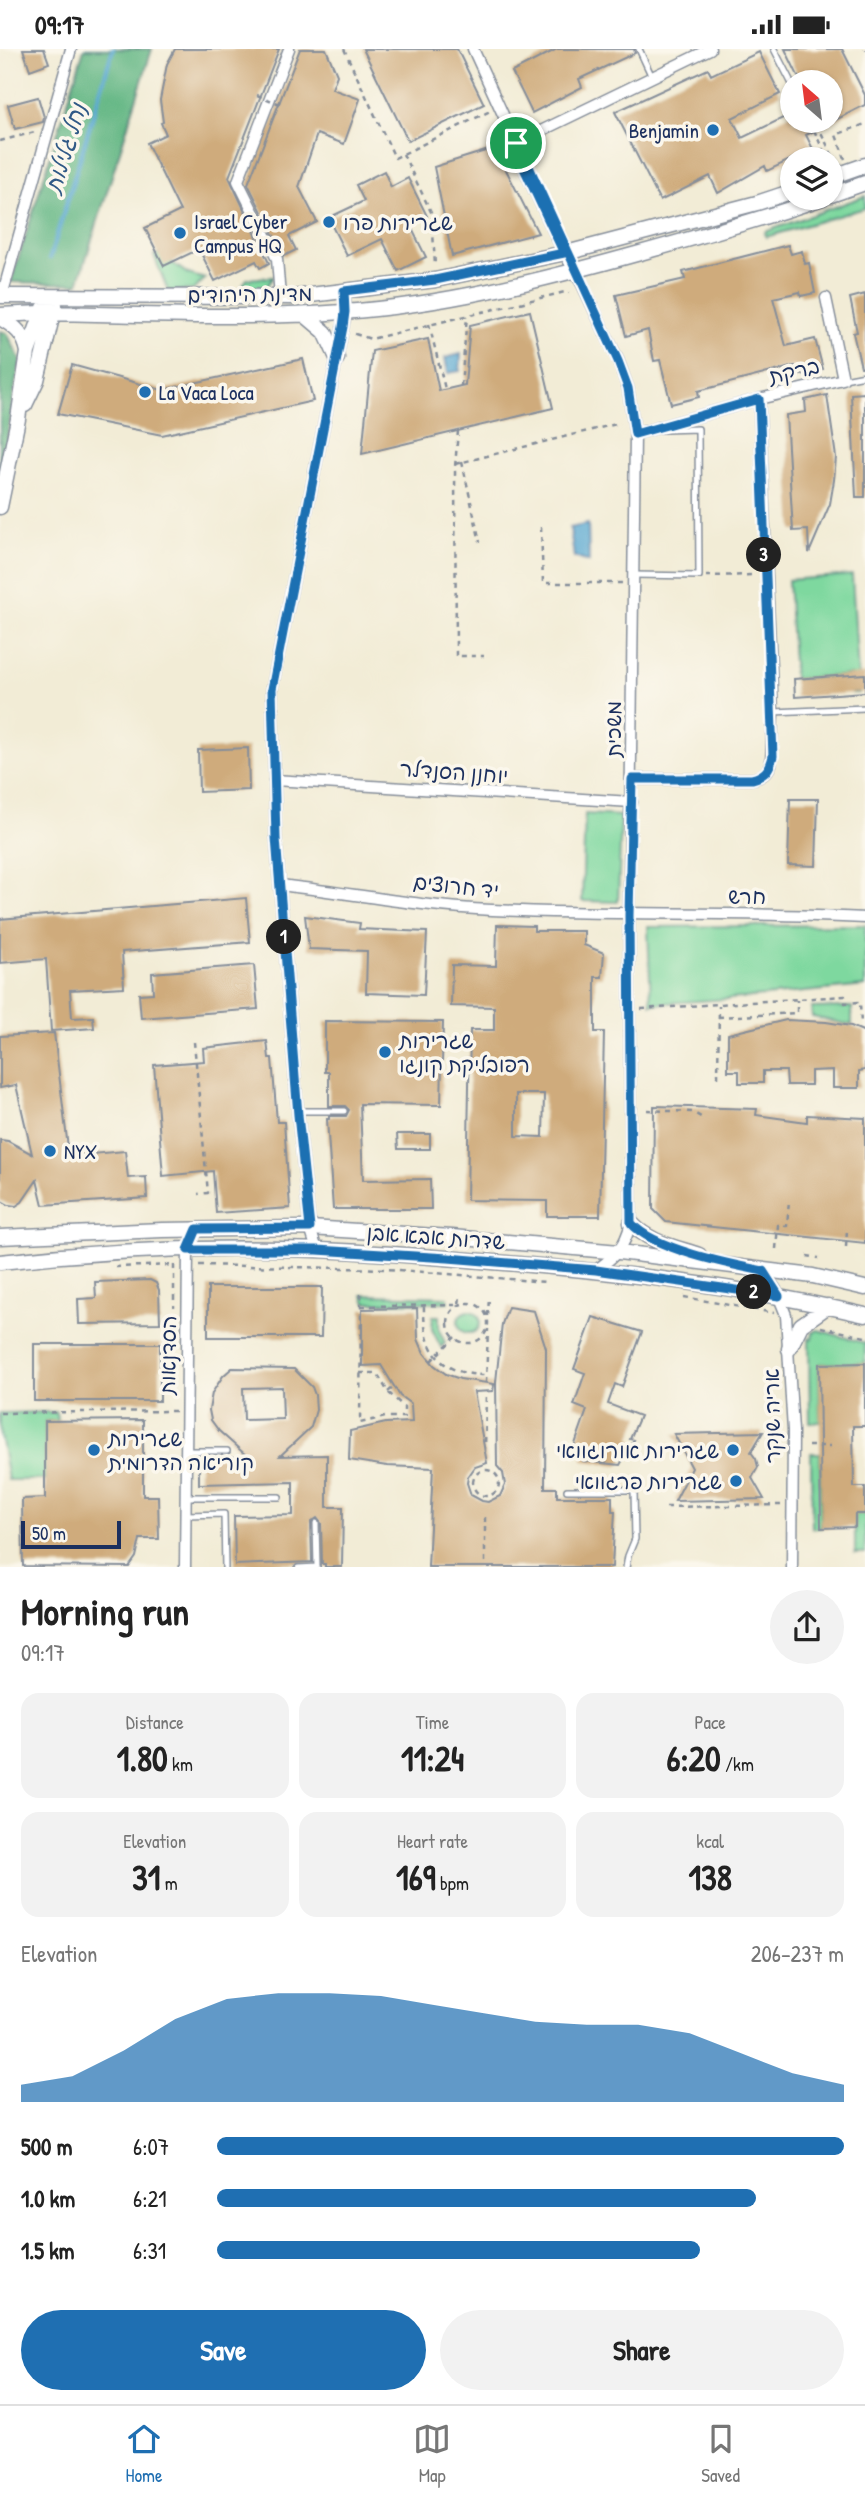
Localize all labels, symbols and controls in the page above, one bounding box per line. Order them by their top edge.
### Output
text: 09:17 [35,7,85,42]
north arrow [780,70,844,133]
map controls [780,70,843,210]
water label: נחל גלילות [36,98,94,198]
pin [486,113,546,173]
place label: Benjamin [629,116,699,145]
marker: Benjamin [705,122,721,138]
icon: arrive [497,124,535,162]
button: layers [780,147,843,210]
place label: Israel Cyber Campus HQ [194,207,288,260]
place label: שגרירות פרו [343,208,453,237]
marker: שגרירות פרו [321,214,337,230]
marker: Israel Cyber Campus HQ [172,225,188,241]
street label: מדינת היהודים [187,278,313,310]
street label: ברקת [765,351,822,391]
place label: La Vaca Loca [159,378,254,407]
marker: La Vaca Loca [137,384,153,400]
pin: 3 [746,538,782,573]
text: 3 [759,541,768,567]
street label: משכית [599,701,628,758]
street label: יוחנן הסנדלר [399,754,509,790]
street label: יד חרוצים [412,867,500,905]
street label: חרש [728,882,766,911]
pin: 1 [266,919,302,955]
text: 1 [280,923,287,949]
place label: שגרירות רפובליקת קונגו [397,1026,530,1079]
marker: שגרירות רפובליקת קונגו [377,1044,393,1060]
place label: NYX [64,1137,97,1166]
marker: NYX [42,1143,58,1159]
street label: שדרות אבא אבן [366,1218,506,1256]
pin: 2 [736,1275,772,1309]
text: 2 [749,1278,758,1304]
street label: הסדנאות [153,1315,183,1397]
street label: אריה שנקר [757,1368,787,1464]
place label: שגרירות קוריאה הדרומית [106,1424,254,1477]
place label: שגרירות אורוגוואי [556,1436,719,1465]
marker: שגרירות קוריאה הדרומית [86,1442,102,1458]
marker: שגרירות אורוגוואי [725,1442,741,1458]
place label: שגרירות פרגוואי [575,1467,722,1496]
marker: שגרירות פרגוואי [728,1473,744,1489]
scale bar [21,1519,121,1550]
text: 50 m [32,1520,66,1546]
text: Morning run [21,1585,189,1637]
button: share [770,1590,844,1664]
text: 09:17 [21,1637,65,1668]
text: Distance [126,1709,184,1735]
text: Time [416,1709,449,1735]
text: Pace [694,1709,726,1735]
text: 1.80 [117,1735,168,1782]
text: 11:24 [401,1735,464,1782]
text: 6:20 [666,1735,721,1782]
text: km [168,1751,193,1777]
text: /km [721,1751,754,1777]
text: Elevation [123,1828,186,1854]
text: Heart rate [397,1828,468,1854]
text: kcal [696,1828,724,1854]
text: 31 [132,1854,160,1901]
text: 169 [396,1854,436,1901]
text: 138 [688,1854,732,1901]
text: m [160,1870,178,1896]
text: bpm [436,1870,469,1896]
text: Elevation [21,1938,97,1969]
text: 206–237 m [751,1938,844,1969]
text: 500 m [21,2131,72,2162]
text: 6:07 [133,2131,169,2162]
text: 1.0 km [21,2183,75,2214]
text: 6:21 [133,2183,167,2214]
text: 1.5 km [21,2235,74,2266]
text: 6:31 [133,2235,166,2266]
button: Save [21,2310,426,2390]
button: Share [440,2310,844,2390]
tab: Home [125,2420,163,2488]
tab: Map [413,2420,451,2488]
tab: Saved [701,2420,740,2488]

